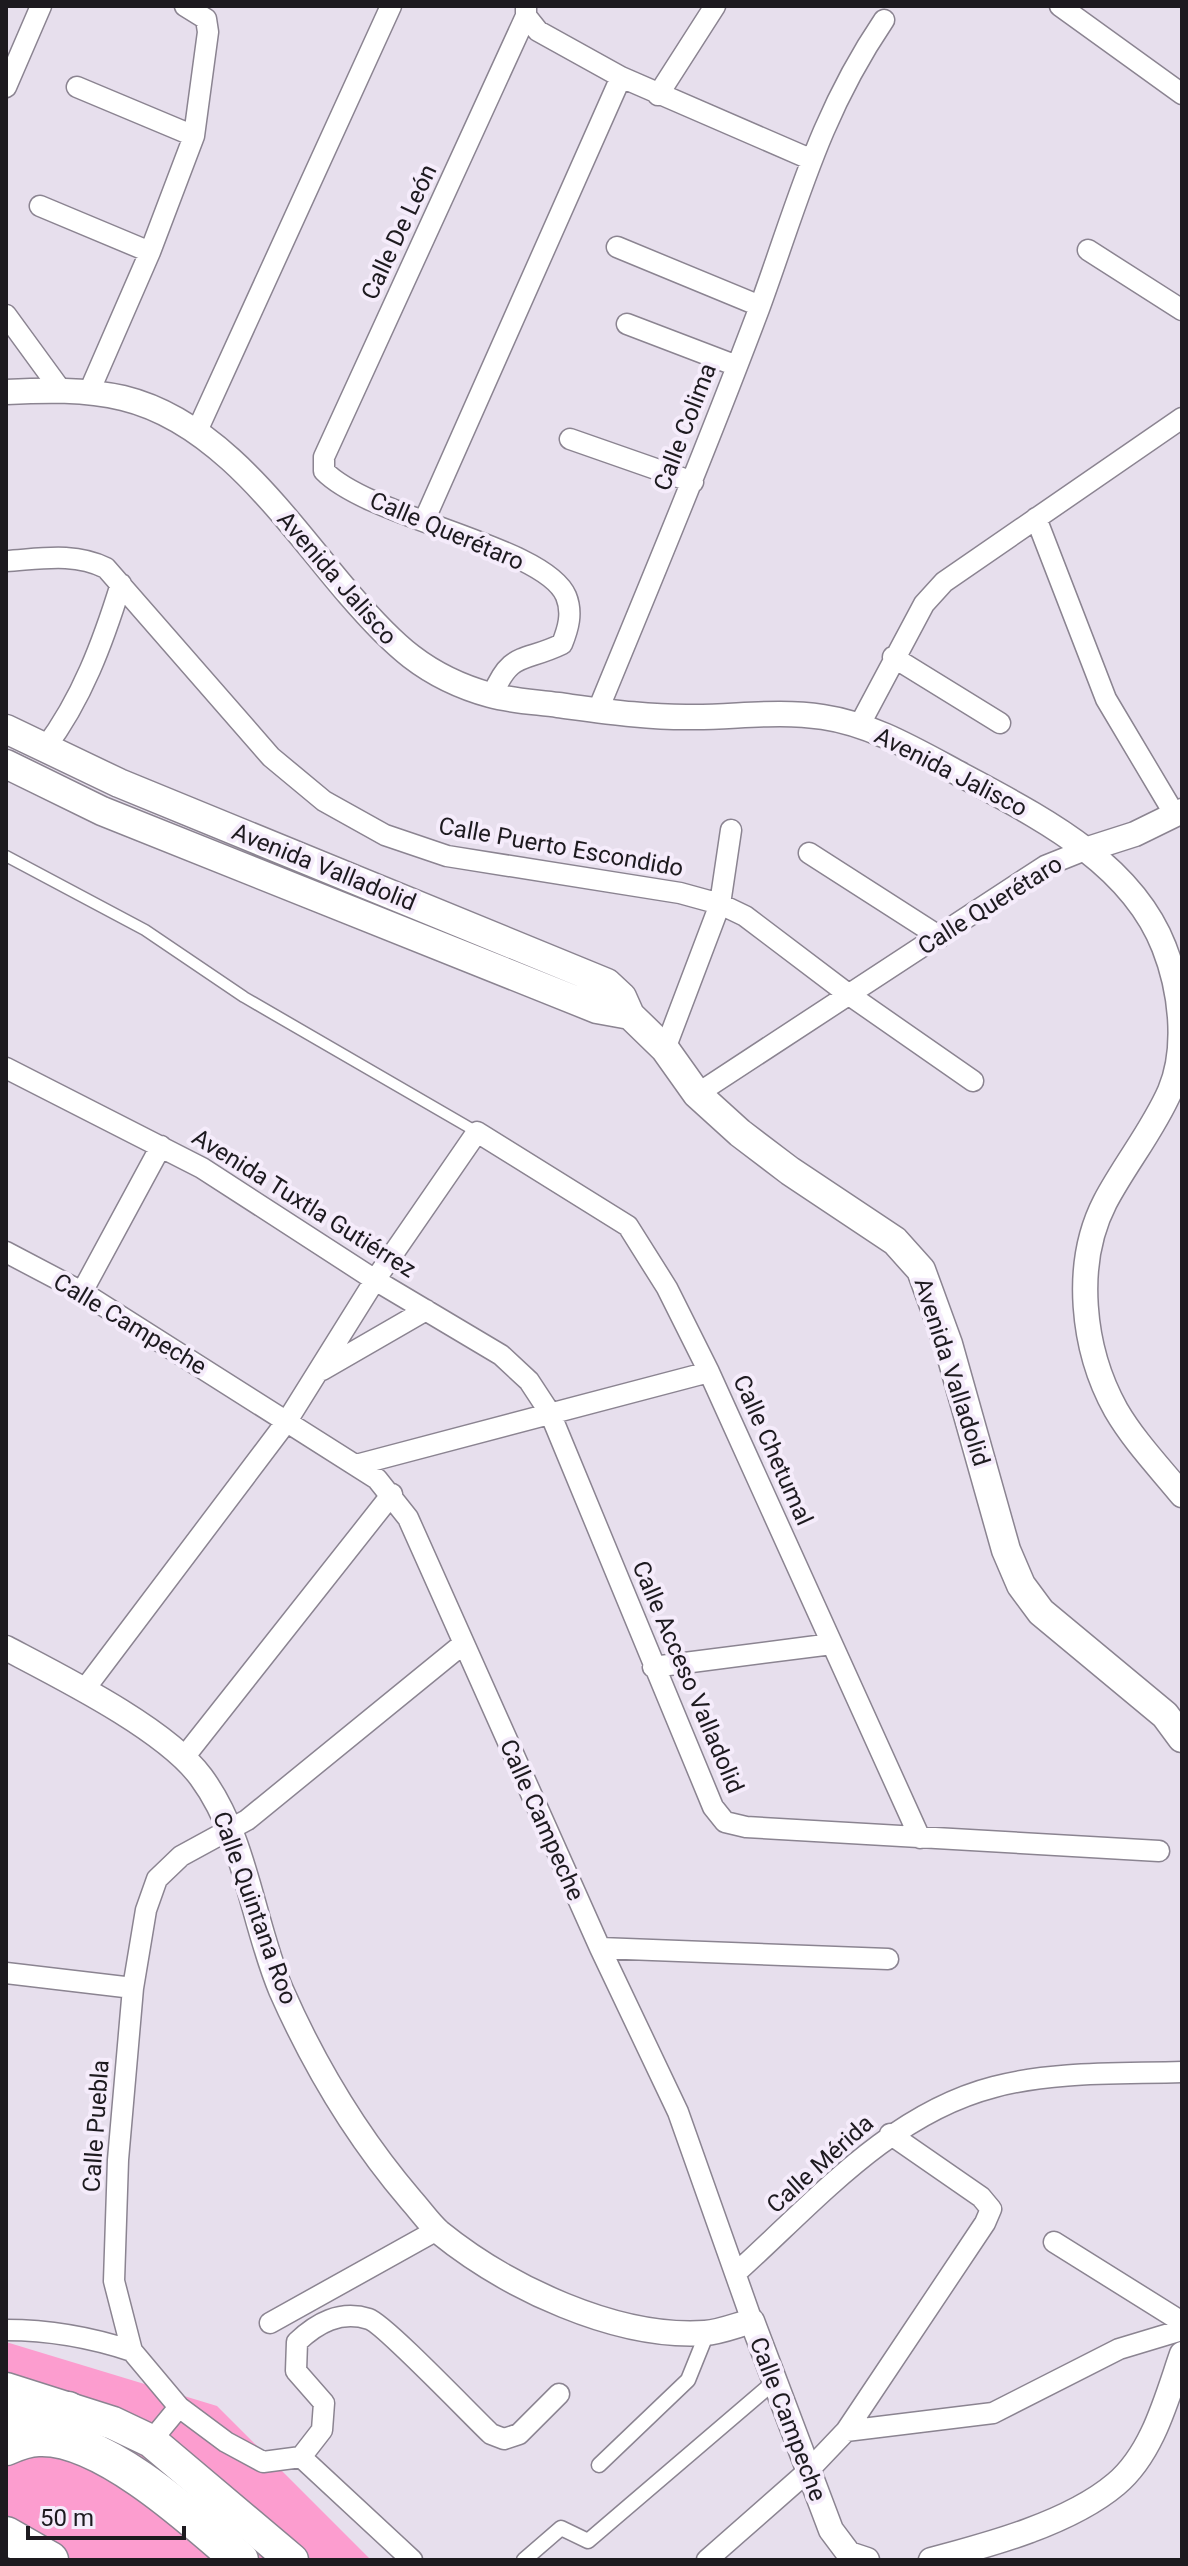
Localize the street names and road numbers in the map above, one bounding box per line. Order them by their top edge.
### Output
street label: Calle De León [355,160,443,304]
street label: Calle Colima [648,359,722,495]
street label: Calle Querétaro [366,486,528,576]
street label: Avenida Jalisco [271,506,403,650]
street label: Avenida Jalisco [870,722,1032,822]
street label: Calle Puerto Escondido [436,812,686,882]
street label: Avenida Valladolid [228,817,420,917]
street label: Calle Querétaro [913,850,1067,960]
street label: Avenida Tuxtla Gutiérrez [187,1123,421,1283]
street label: Calle Campeche [48,1267,212,1381]
street label: Avenida Valladolid [908,1275,996,1469]
street label: Calle Chetumal [727,1370,819,1530]
street label: Calle Acceso Valladolid [626,1557,750,1797]
street label: Calle Campeche [494,1735,590,1905]
street label: Calle Quintana Roo [207,1808,303,2008]
street label: Calle Puebla [77,2059,115,2193]
street label: Calle Mérida [761,2109,879,2219]
street label: Calle Campeche [744,2333,832,2505]

